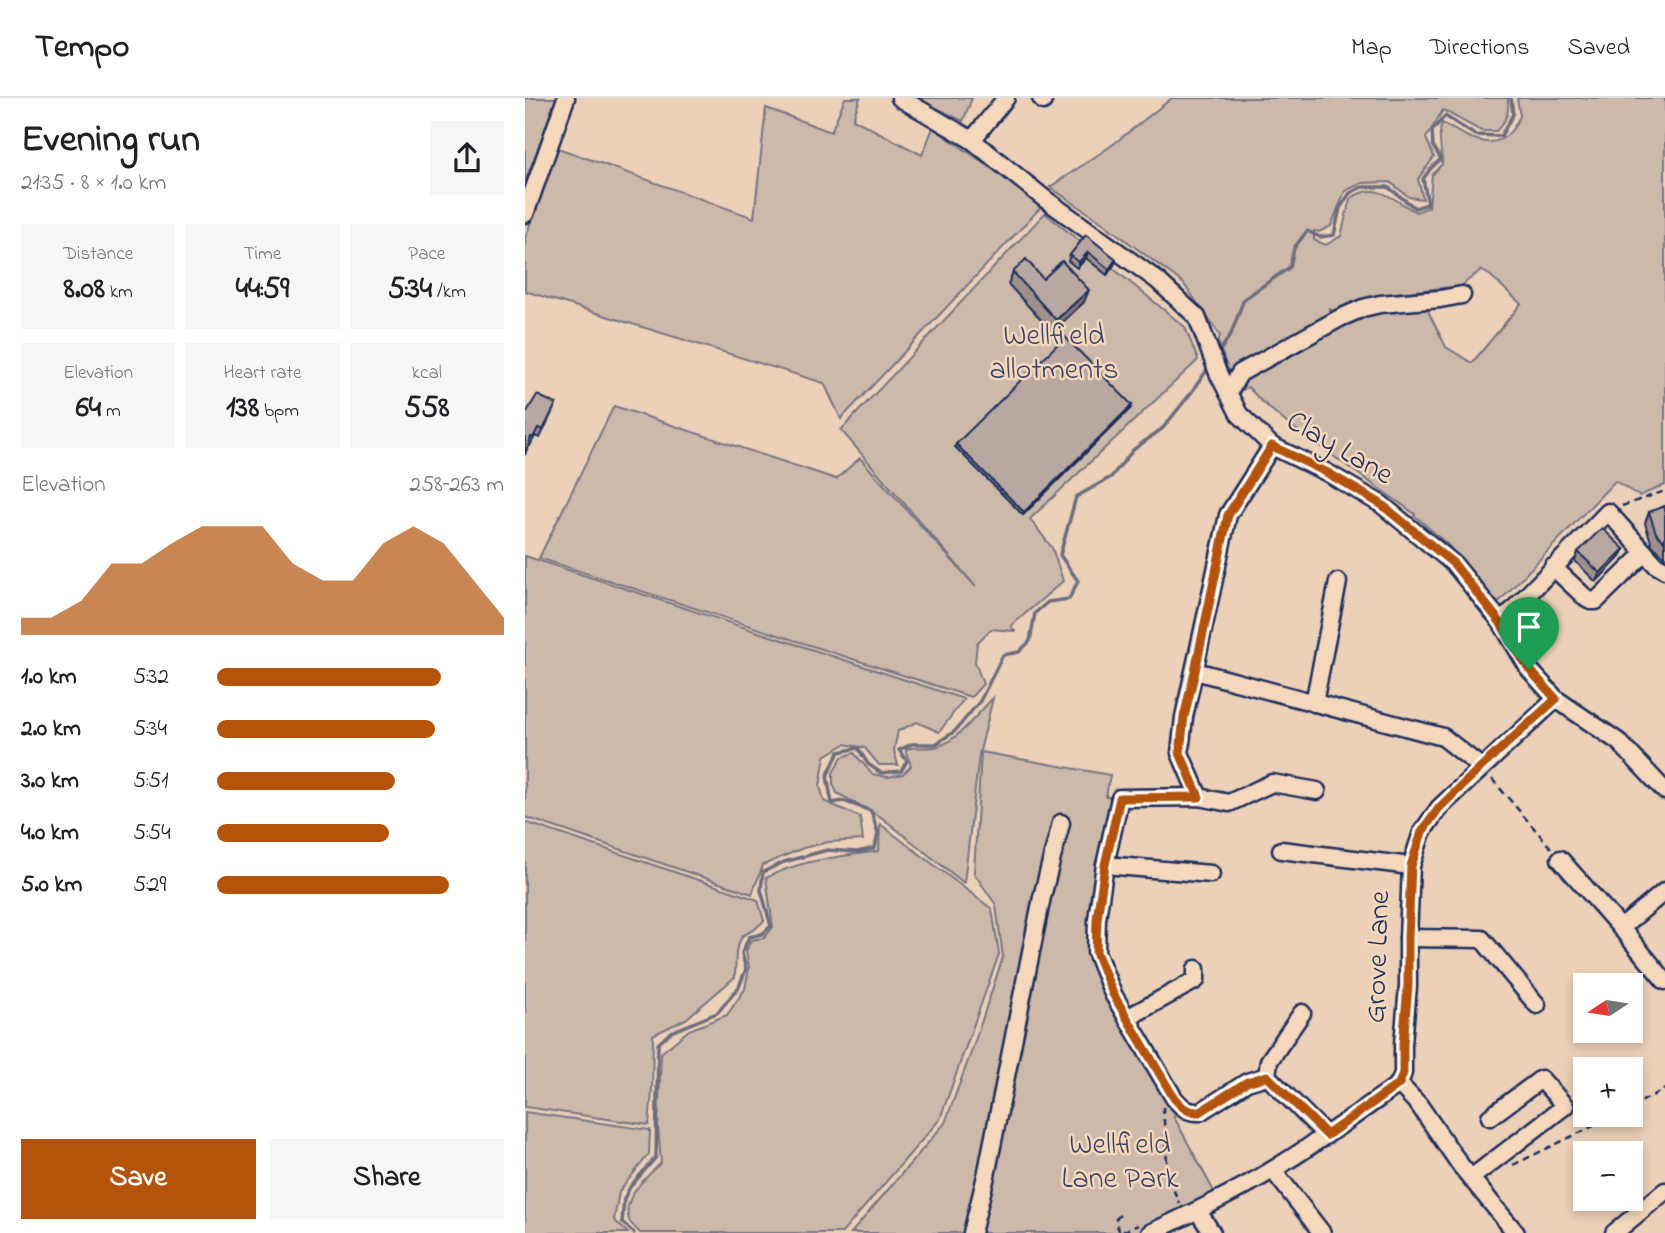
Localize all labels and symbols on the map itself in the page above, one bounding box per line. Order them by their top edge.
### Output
park label: Wellfield allotments [990,315,1118,393]
street label: Clay Lane [1277,401,1401,498]
pin [1499,597,1559,669]
street label: Grove Lane [1355,889,1403,1024]
north arrow [1573,973,1643,1043]
park label: Wellfield Lane Park [1061,1124,1179,1202]

